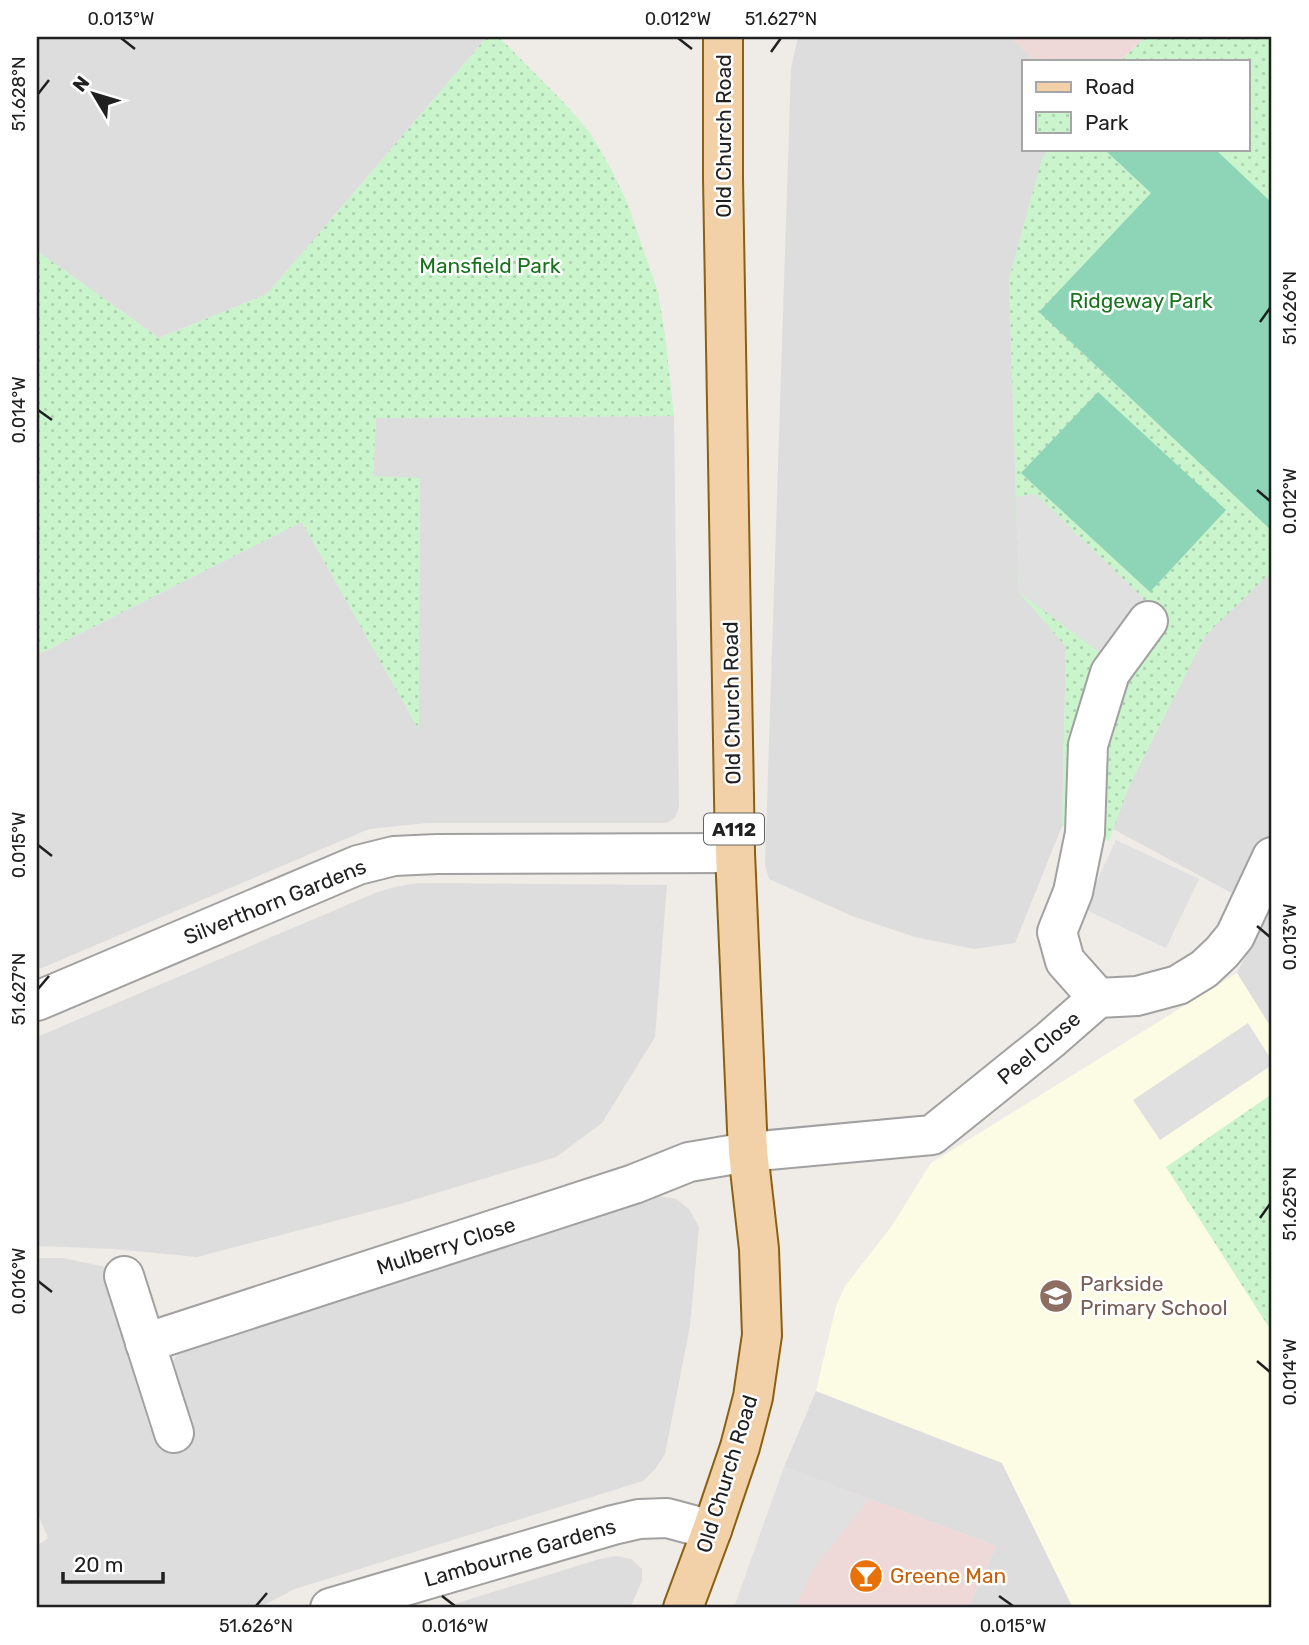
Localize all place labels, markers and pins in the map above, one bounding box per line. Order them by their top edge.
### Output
place label: Parkside Primary School [1080,1271,1228,1320]
school or university icon: Parkside Primary School [1037,1277,1075,1315]
bar icon: Greene Man [847,1557,885,1595]
place label: Greene Man [890,1563,1006,1588]

